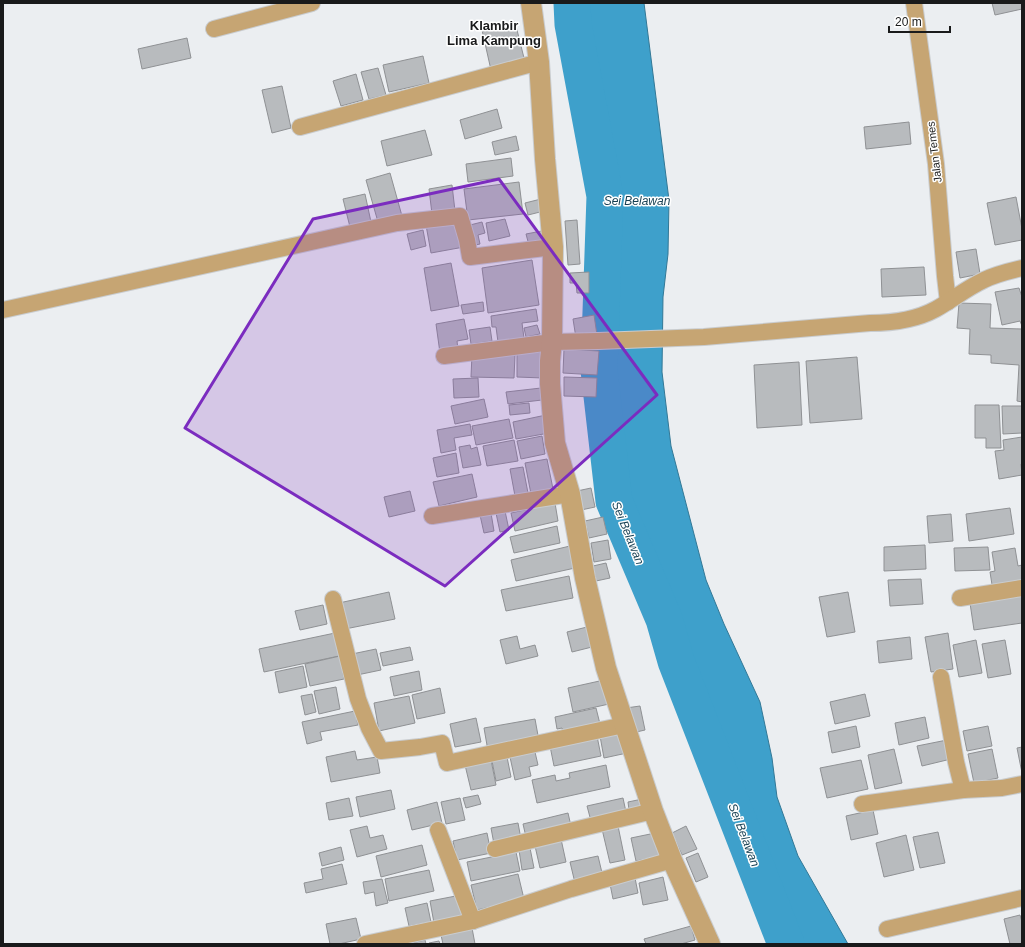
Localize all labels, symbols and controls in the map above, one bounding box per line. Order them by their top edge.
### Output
scale bar [889,8,950,34]
text: 20 m [895,15,922,29]
district label: Klambir Lima Kampung [447,18,541,48]
street label: Jalan Temes [924,120,944,183]
water label: Sei Belawan [604,194,671,208]
water label: Sei Belawan [609,499,647,567]
water label: Sei Belawan [726,801,763,869]

